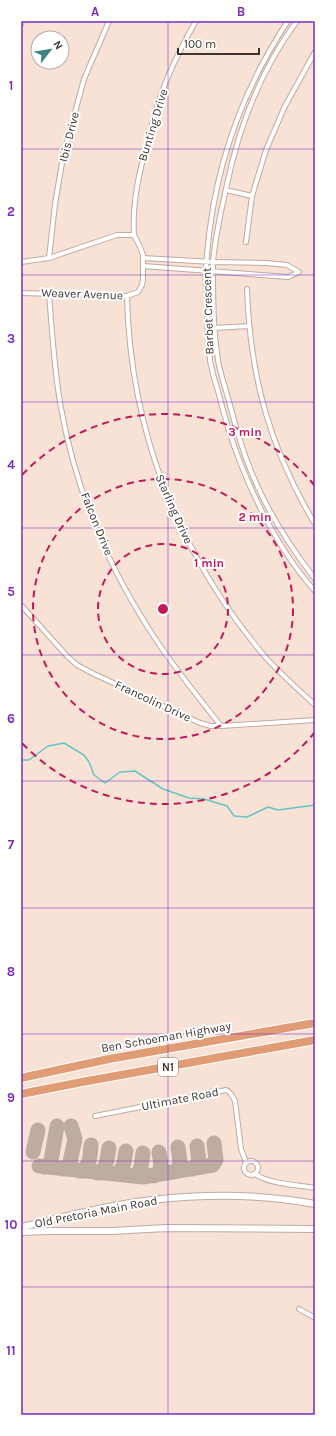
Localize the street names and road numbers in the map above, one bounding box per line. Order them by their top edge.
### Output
street label: Bunting Drive [135,87,171,163]
street label: Ibis Drive [56,110,82,164]
street label: Barbet Crescent [199,267,217,355]
street label: Weaver Avenue [41,286,123,302]
street label: Starling Drive [152,472,196,546]
street label: Falcon Drive [78,490,116,558]
street label: Francolin Drive [113,677,193,725]
street label: Ben Schoeman Highway [100,1019,232,1055]
road number: N1 [158,1058,178,1076]
street label: Ultimate Road [140,1085,220,1113]
street label: Old Pretoria Main Road [33,1193,159,1231]

